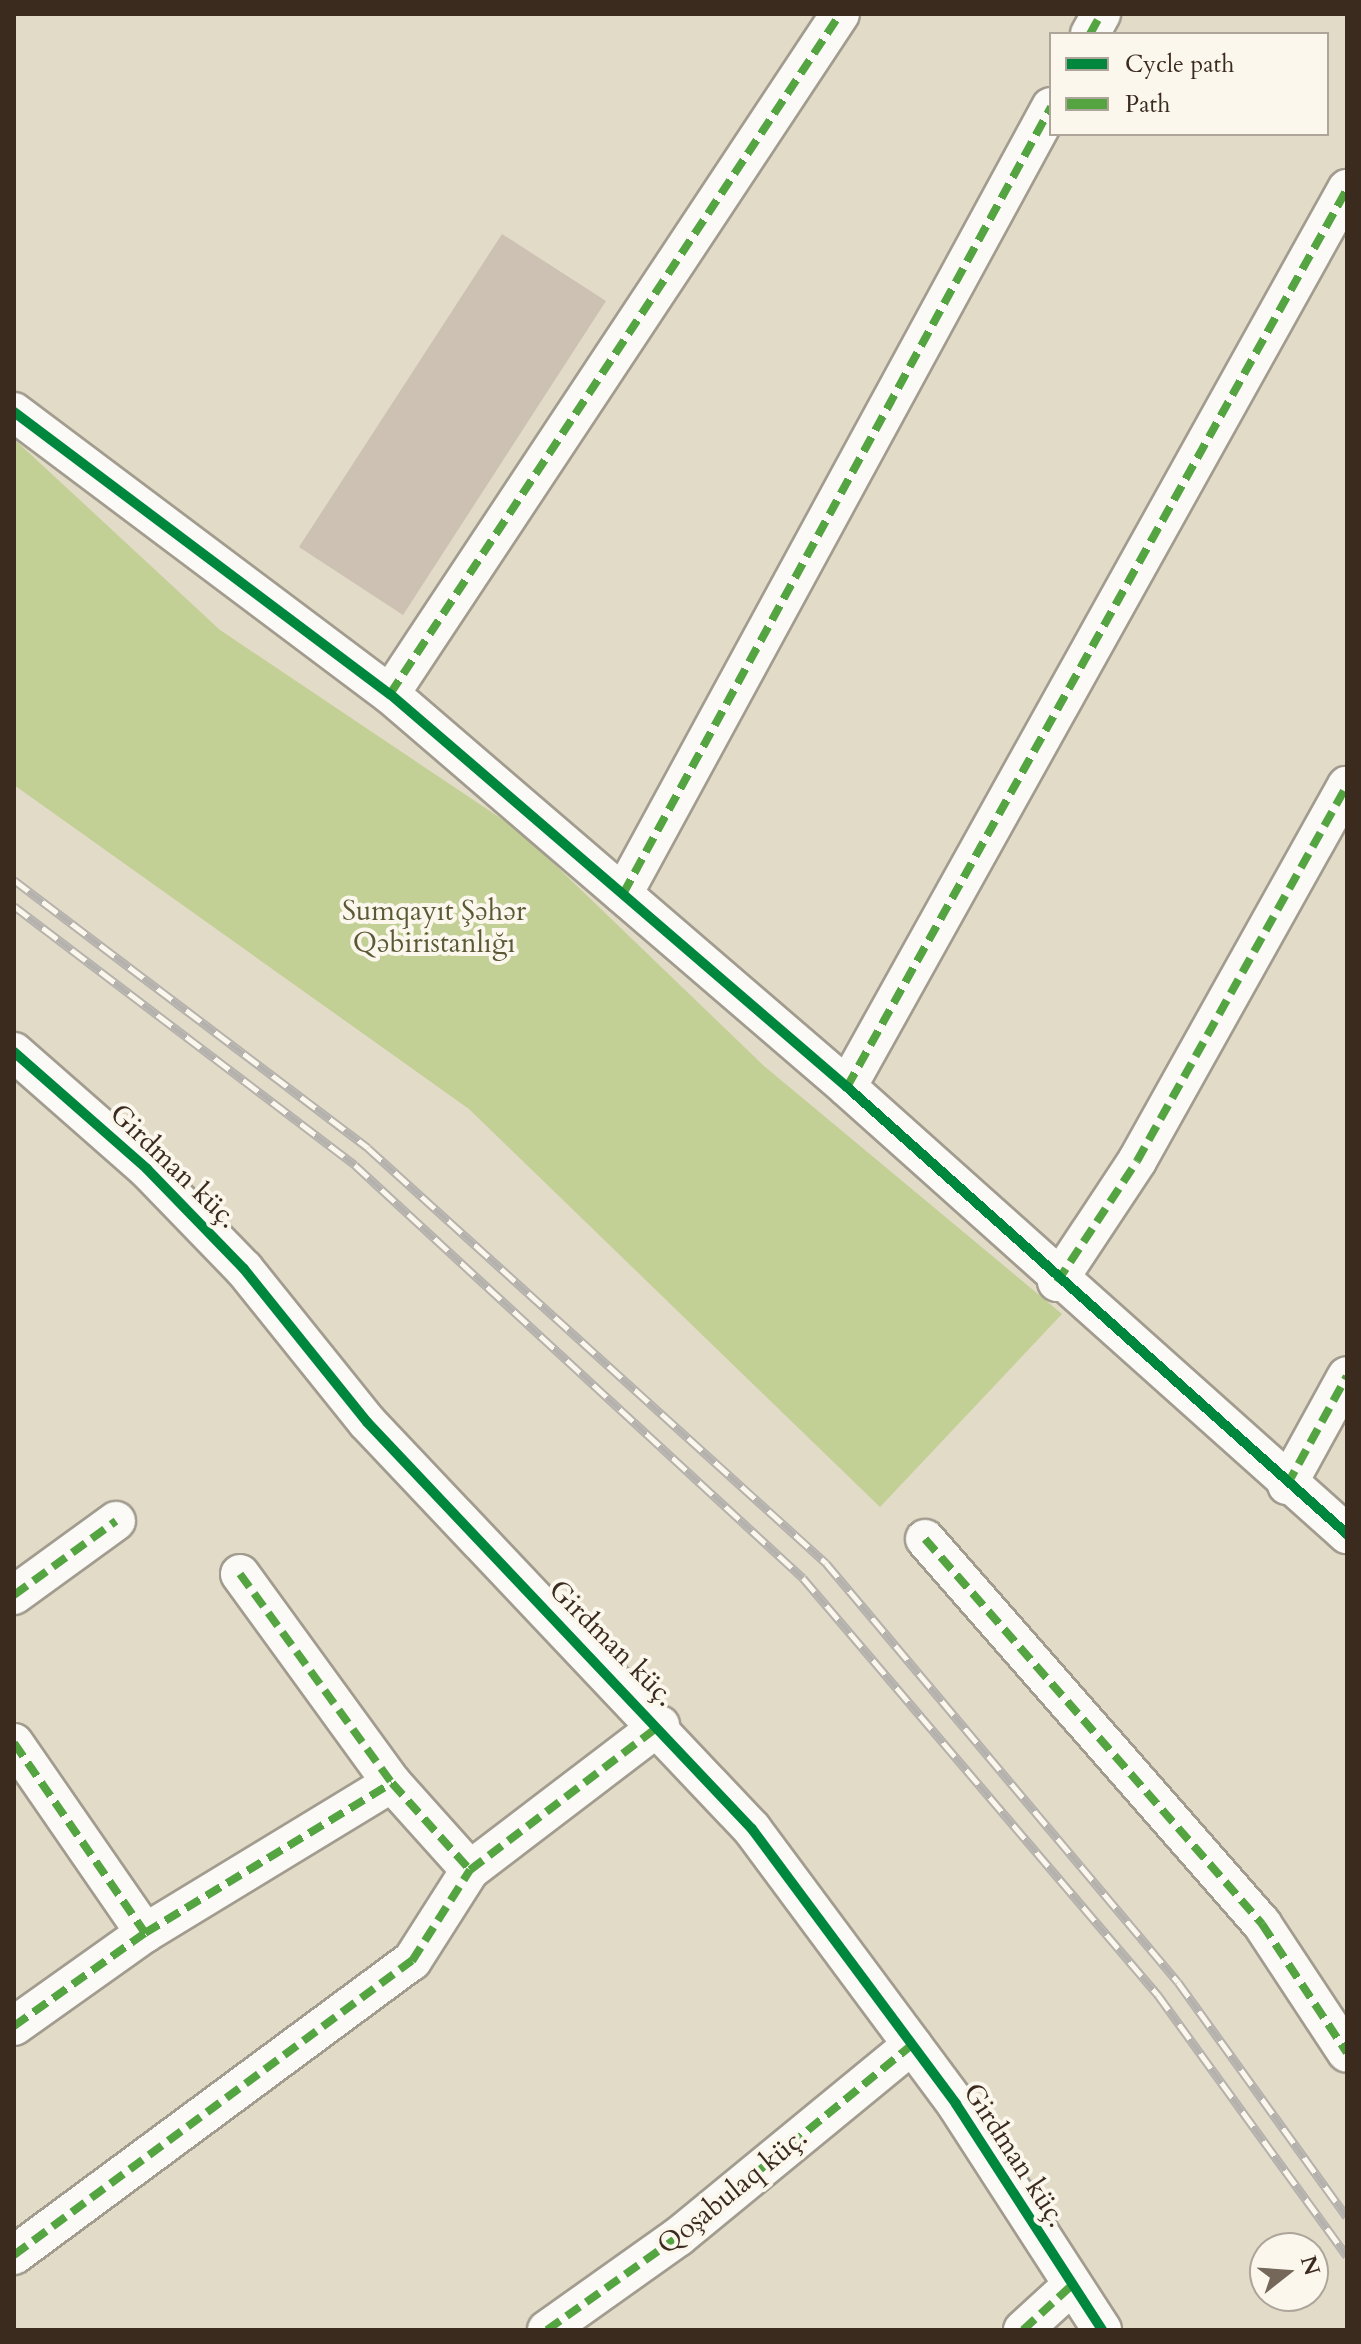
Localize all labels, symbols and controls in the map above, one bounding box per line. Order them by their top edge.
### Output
legend [1049,32,1329,136]
text: Cycle path [1125,48,1234,81]
text: Path [1125,88,1170,121]
park label: Sumqayıt Şəhər Qəbiristanlığı [342,894,526,960]
street label: Girdman küç. [103,1097,245,1235]
street label: Girdman küç. [542,1573,682,1713]
street label: Girdman küç. [956,2077,1074,2233]
street label: Qoşabulaq küç. [650,2120,814,2262]
north arrow [1249,2232,1329,2312]
text: N [1293,2252,1327,2279]

